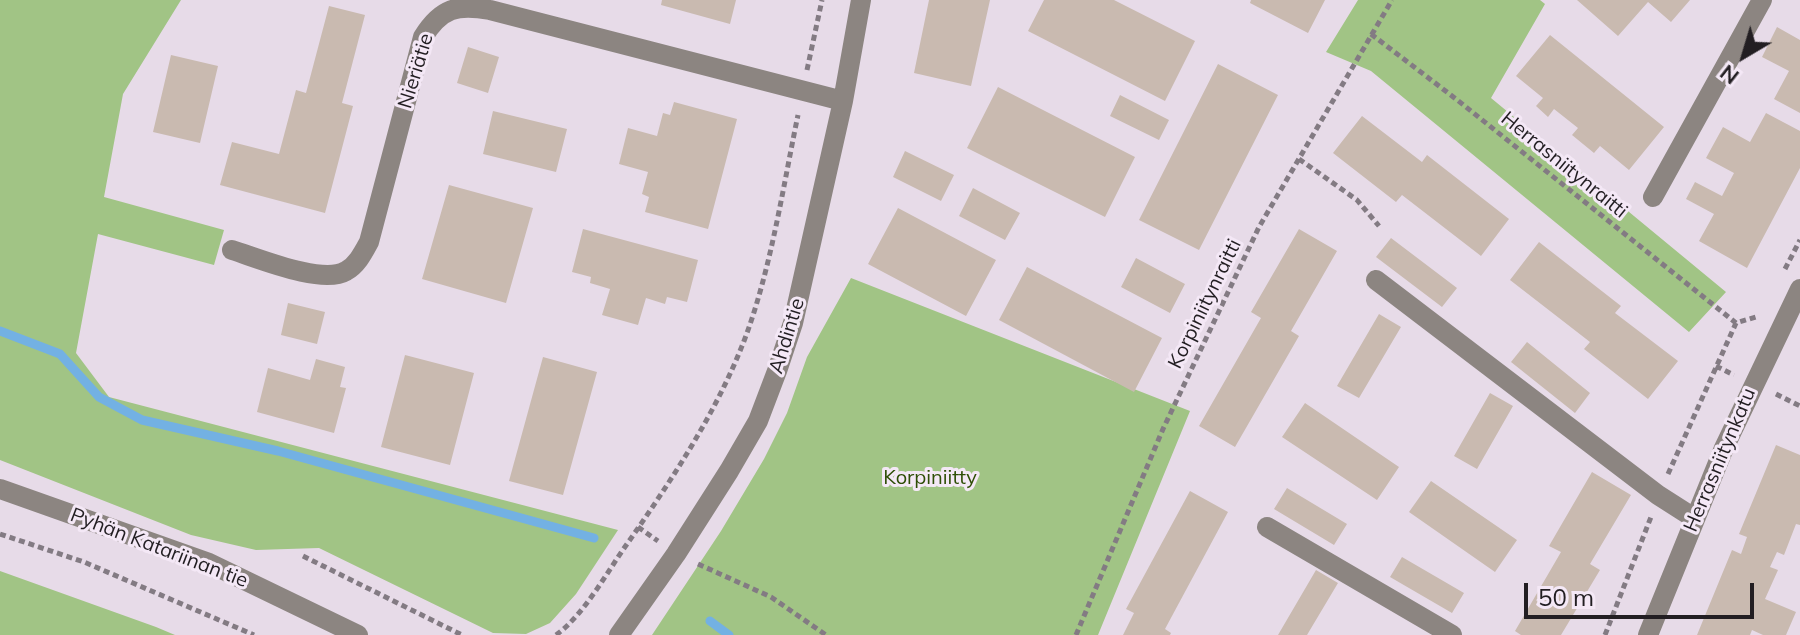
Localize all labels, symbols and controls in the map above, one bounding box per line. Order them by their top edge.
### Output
north arrow [1704,16,1784,96]
street label: Nieriätie [393,31,439,111]
text: N [1714,59,1744,91]
street label: Herrasniitynraitti [1496,107,1632,223]
street label: Korpiniitynraitti [1163,235,1247,373]
street label: Ahdintie [764,295,810,377]
street label: Herrasniitynkatu [1679,384,1761,536]
park label: Korpiniitty [883,466,977,490]
street label: Pyhän Katariinan tie [67,503,251,593]
scale bar [1528,567,1758,617]
text: 50 m [1538,582,1594,612]

